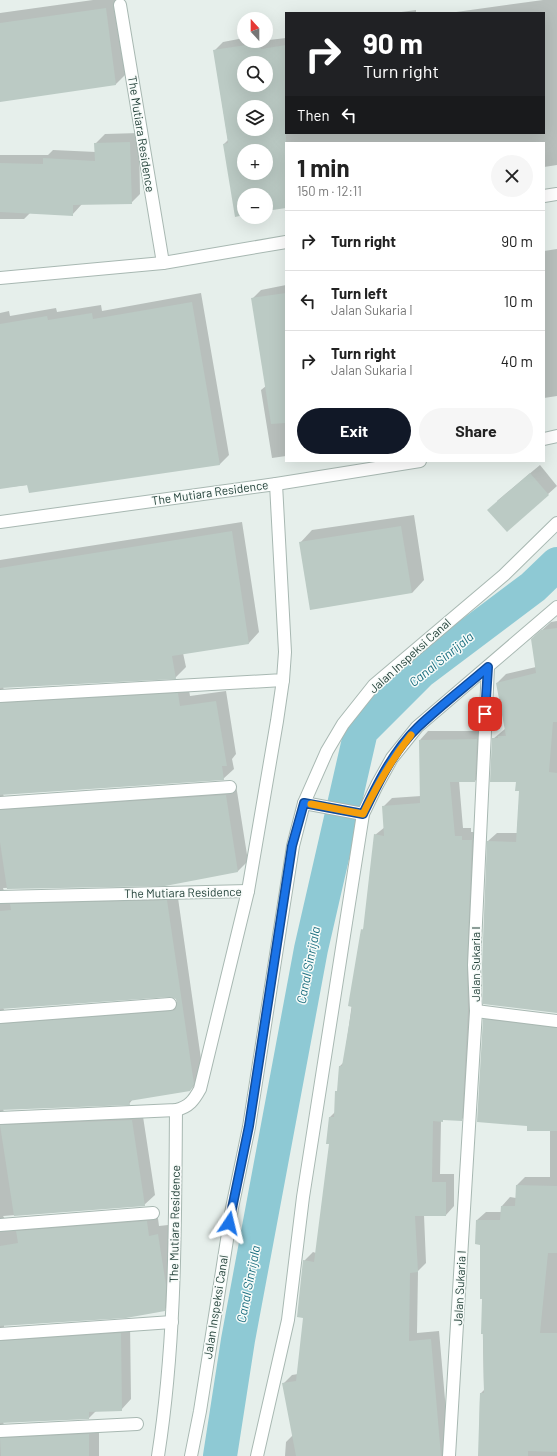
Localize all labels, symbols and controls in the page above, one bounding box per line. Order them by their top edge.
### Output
north arrow [237,12,273,48]
map controls [237,12,273,224]
text: 90 m [363,26,423,60]
icon: right [297,28,349,80]
button: search [237,56,273,92]
text: Turn right [363,60,439,82]
street label: The Mutiara Residence [126,75,158,193]
button: layers [237,100,273,136]
icon: left [338,104,360,126]
text: Then [297,106,330,124]
button: + [237,144,273,180]
text: 1 min [297,153,350,182]
button: close [491,155,533,197]
text: 150 m · 12:11 [297,183,362,199]
button: − [237,188,273,224]
icon: right [297,230,319,252]
text: Turn right [331,232,396,250]
text: 90 m [501,232,533,250]
text: Turn left [331,284,387,302]
icon: left [297,290,319,312]
text: 10 m [504,292,533,310]
text: Jalan Sukaria I [331,302,413,318]
text: Turn right [331,344,396,362]
icon: right [297,350,319,372]
text: 40 m [501,352,533,370]
text: Jalan Sukaria I [331,362,413,378]
button: Exit [297,408,411,454]
button: Share [419,408,533,454]
street label: The Mutiara Residence [151,477,269,507]
street label: Jalan Inspeksi Canal [366,615,453,696]
water label: Canal Sinrijala [405,628,477,690]
pin [468,697,502,731]
icon: arrive [474,703,496,725]
street label: The Mutiara Residence [124,884,242,900]
water label: Canal Sinrijala [293,925,323,1005]
street label: Jalan Sukaria I [468,926,482,1002]
street label: The Mutiara Residence [166,1165,182,1283]
position arrow [208,1202,250,1244]
water label: Canal Sinrijala [233,1244,263,1324]
street label: Jalan Sukaria I [450,1250,468,1326]
street label: Jalan Inspeksi Canal [200,1254,230,1360]

